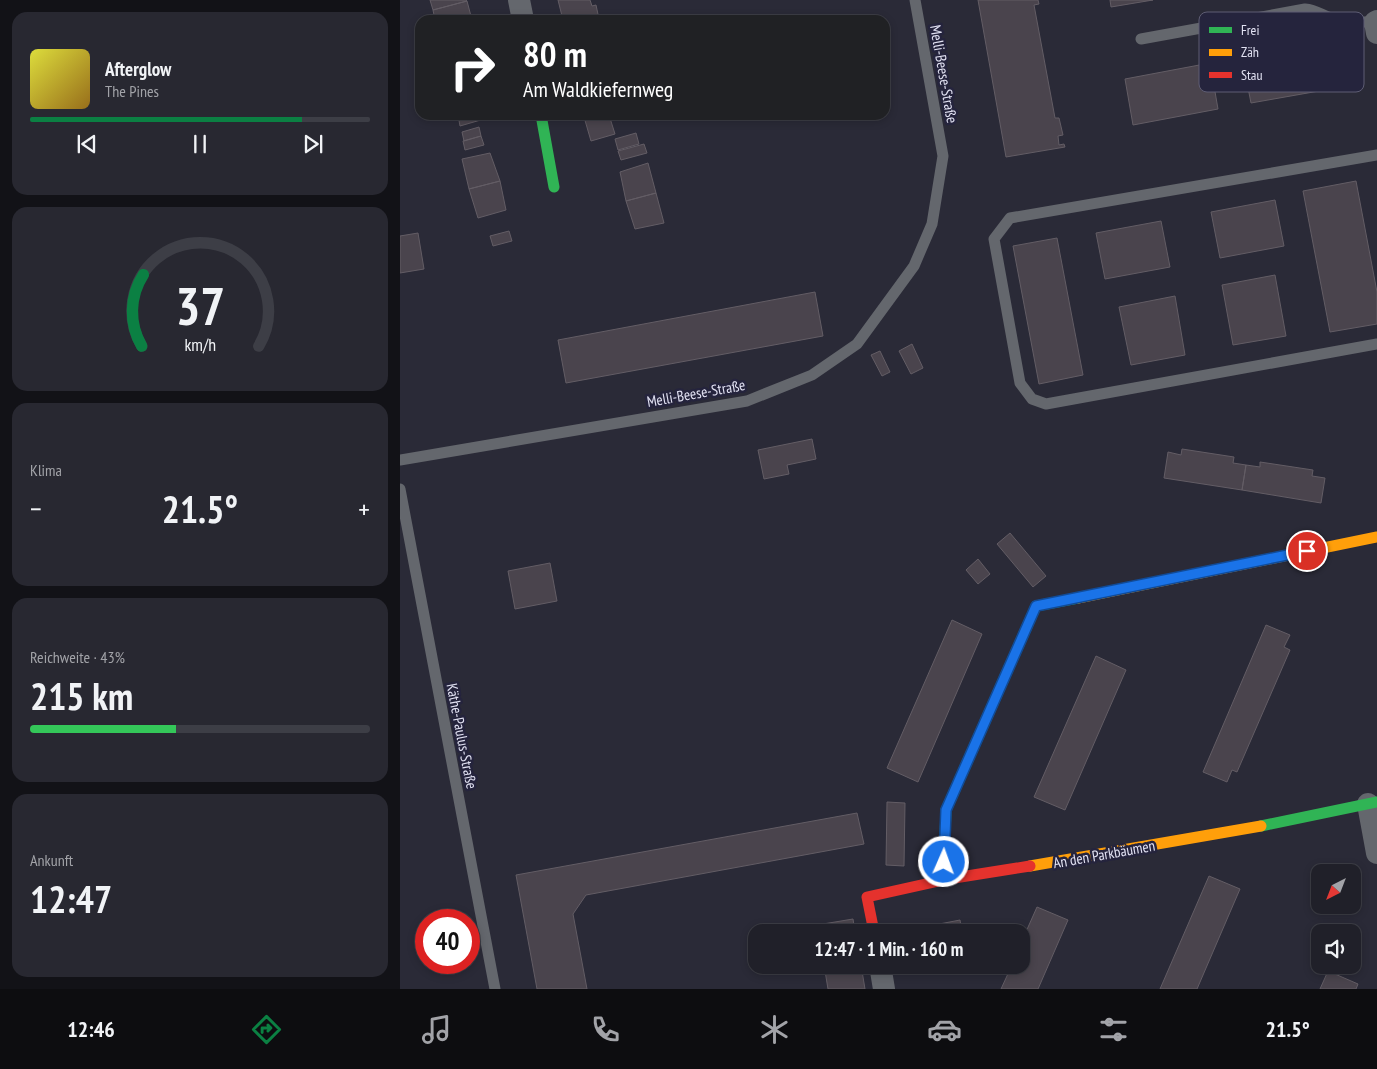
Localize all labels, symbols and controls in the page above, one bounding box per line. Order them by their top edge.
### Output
legend [1199,12,1364,92]
text: Frei [1241,21,1259,39]
street label: Melli-Beese-Straße [926,23,962,125]
text: 80 m [523,31,587,77]
icon: right [440,35,505,100]
text: Zäh [1241,43,1259,61]
text: Afterglow [105,57,171,81]
text: Stau [1241,66,1263,84]
text: Am Waldkiefernweg [523,75,673,103]
text: The Pines [105,81,159,101]
icon: previous [73,130,101,158]
icon: pause [186,130,214,158]
icon: next [299,130,327,158]
text: 37 [175,272,225,339]
text: km/h [184,333,216,356]
street label: Melli-Beese-Straße [645,375,747,411]
text: Klima [30,460,62,480]
text: 21.5° [162,484,238,533]
text: − [30,490,42,527]
text: + [358,490,370,527]
pin [1286,530,1328,572]
icon: arrive [1293,537,1321,565]
text: Reichweite · 43% [30,647,125,667]
text: 215 km [30,671,133,720]
street label: Käthe-Paulus-Straße [442,682,482,790]
position arrow [917,835,969,887]
street label: An den Parkbäumen [1052,836,1156,872]
text: Ankunft [30,850,73,870]
north arrow [1311,864,1361,914]
map controls [1311,864,1361,974]
text: 12:47 [30,874,112,923]
speed limit sign: 40 [415,909,480,974]
button: sound [1311,924,1361,974]
text: 12:47 · 1 Min. · 160 m [815,937,963,961]
icon: directions [249,1012,284,1047]
icon: music [419,1012,454,1047]
icon: phone [588,1012,623,1047]
icon: climate [757,1012,792,1047]
icon: car [927,1012,962,1047]
icon: filters [1096,1012,1131,1047]
text: 12:46 [67,1015,115,1043]
text: 21.5° [1266,1015,1310,1043]

